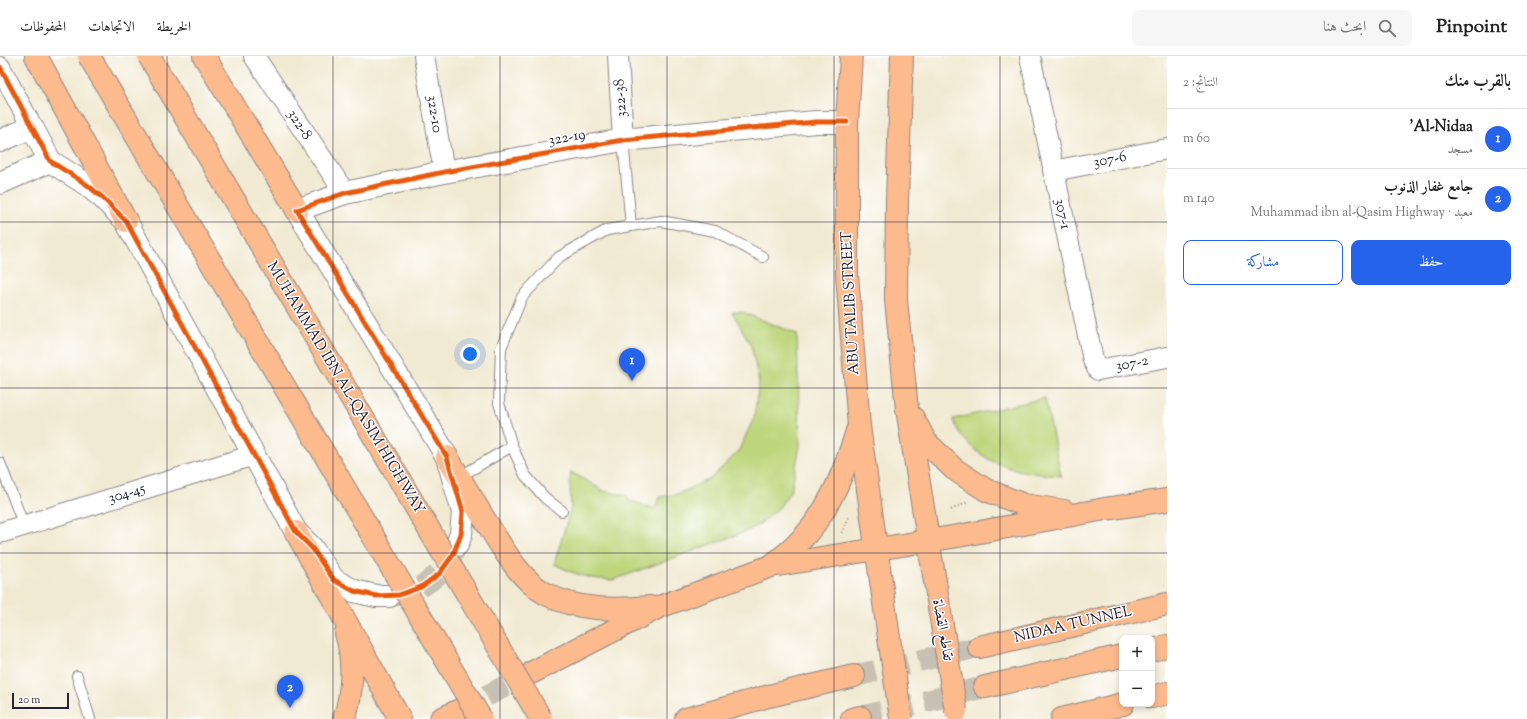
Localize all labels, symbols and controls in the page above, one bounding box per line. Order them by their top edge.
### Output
search box [1132,10,1412,46]
text: Pinpoint [1436,14,1507,41]
text: ابحث هنا [1323,17,1366,38]
icon: search [1376,17,1398,39]
text: المحفوظات [20,18,66,38]
text: الاتجاهات [88,18,135,38]
text: الخريطة [157,18,191,38]
text: بالقرب منك [1445,70,1511,94]
text: النتائج: 2 [1183,74,1218,92]
street label: 322-38 [609,78,633,118]
street label: 322-10 [421,94,447,134]
street label: 322-8 [281,106,317,144]
text: Al-Nidaa' [1410,117,1473,138]
street label: 322-19 [547,124,587,152]
text: 60 m [1183,130,1210,148]
text: 1 [1496,130,1500,148]
text: مسجد [1447,141,1473,159]
street label: 307-6 [1091,146,1129,174]
text: جامع غفار الذنوب [1384,177,1473,198]
text: 140 m [1183,190,1214,208]
text: 2 [1495,190,1501,208]
street label: 307-1 [1048,197,1076,231]
text: معبد · Muhammad ibn al-Qasim Highway [1251,204,1473,222]
street label: ABU TALIB STREET [837,230,865,375]
button: مشاركة [1183,240,1343,285]
button: حفظ [1351,240,1511,285]
street label: MUHAMMAD IBN AL-QASIM HIGHWAY [261,258,429,519]
your location [460,344,480,364]
pin: 1 [619,348,645,381]
street label: 307-2 [1114,351,1150,377]
street label: 304-45 [106,478,148,510]
street label: تقاطع القضاة [924,597,958,663]
street label: NIDAA TUNNEL [1012,601,1134,649]
map controls [1119,635,1155,707]
button: + [1119,635,1155,671]
button: − [1119,671,1155,707]
pin: 2 [277,675,303,708]
scale bar [12,691,69,710]
text: 20 m [18,692,40,708]

